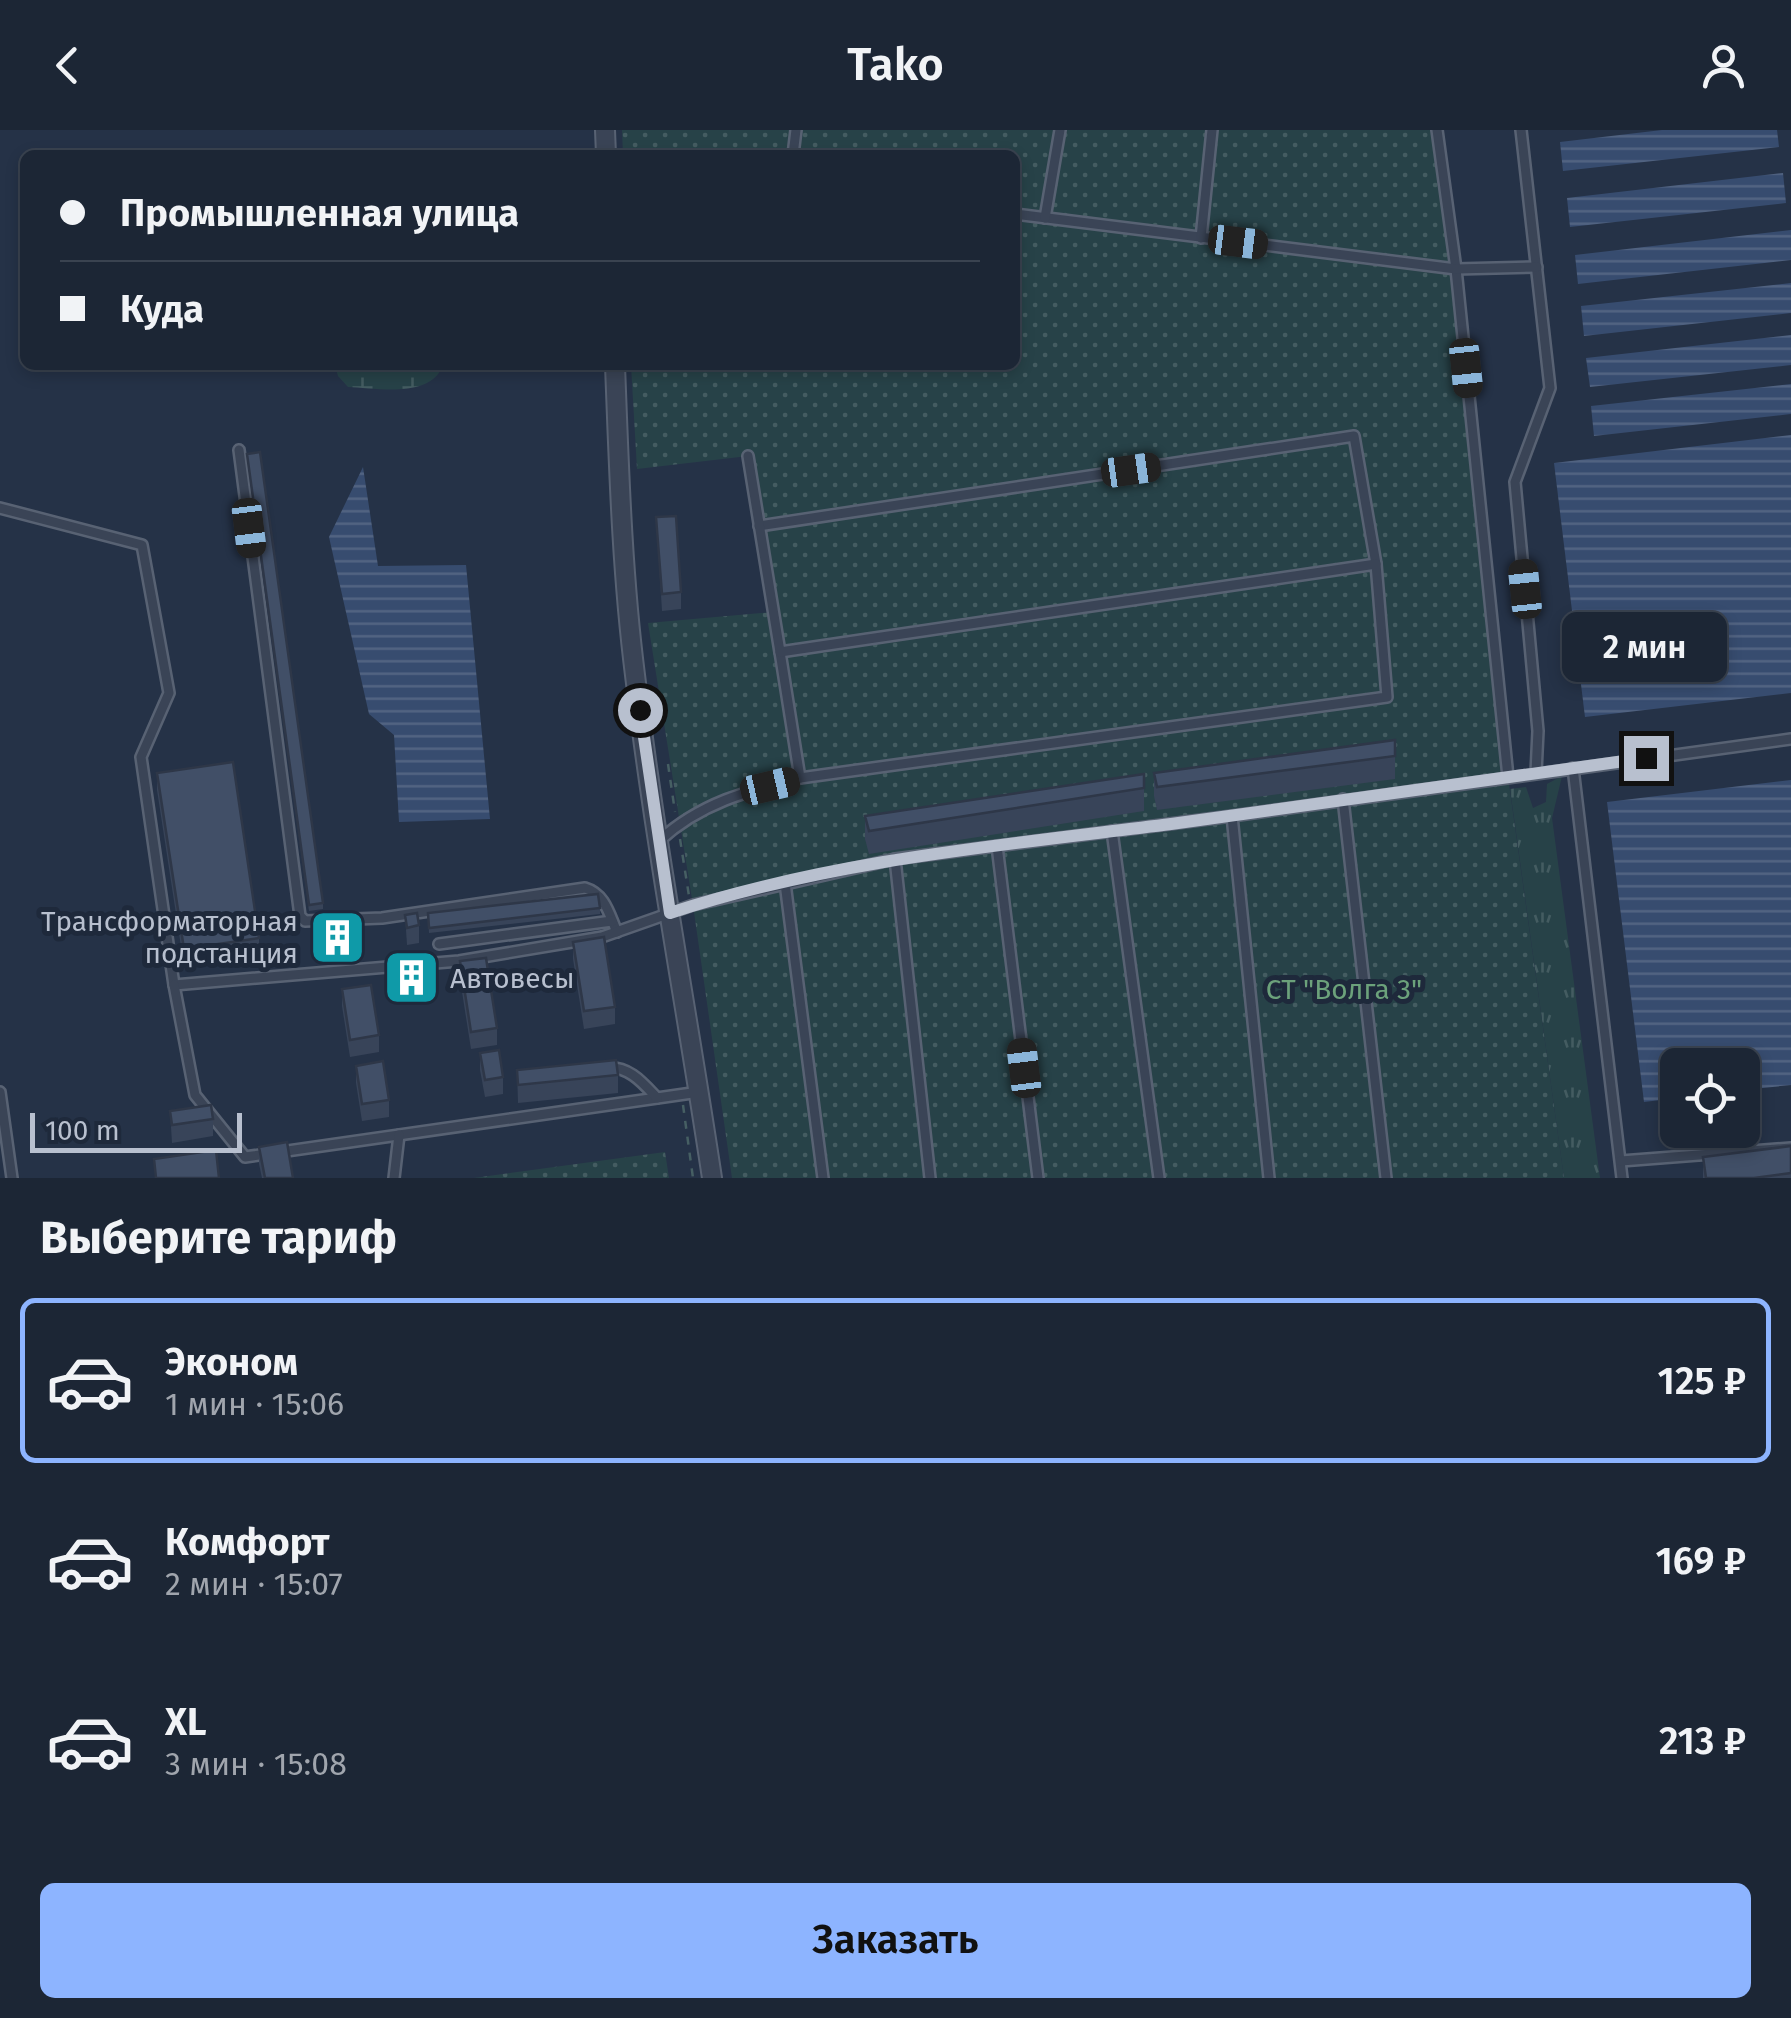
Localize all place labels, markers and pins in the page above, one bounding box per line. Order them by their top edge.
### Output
place label: Трансформаторная подстанция [41,905,298,970]
building icon: Трансформаторная подстанция [307,907,367,967]
building icon: Автовесы [381,948,441,1008]
place label: Автовесы [450,962,574,995]

